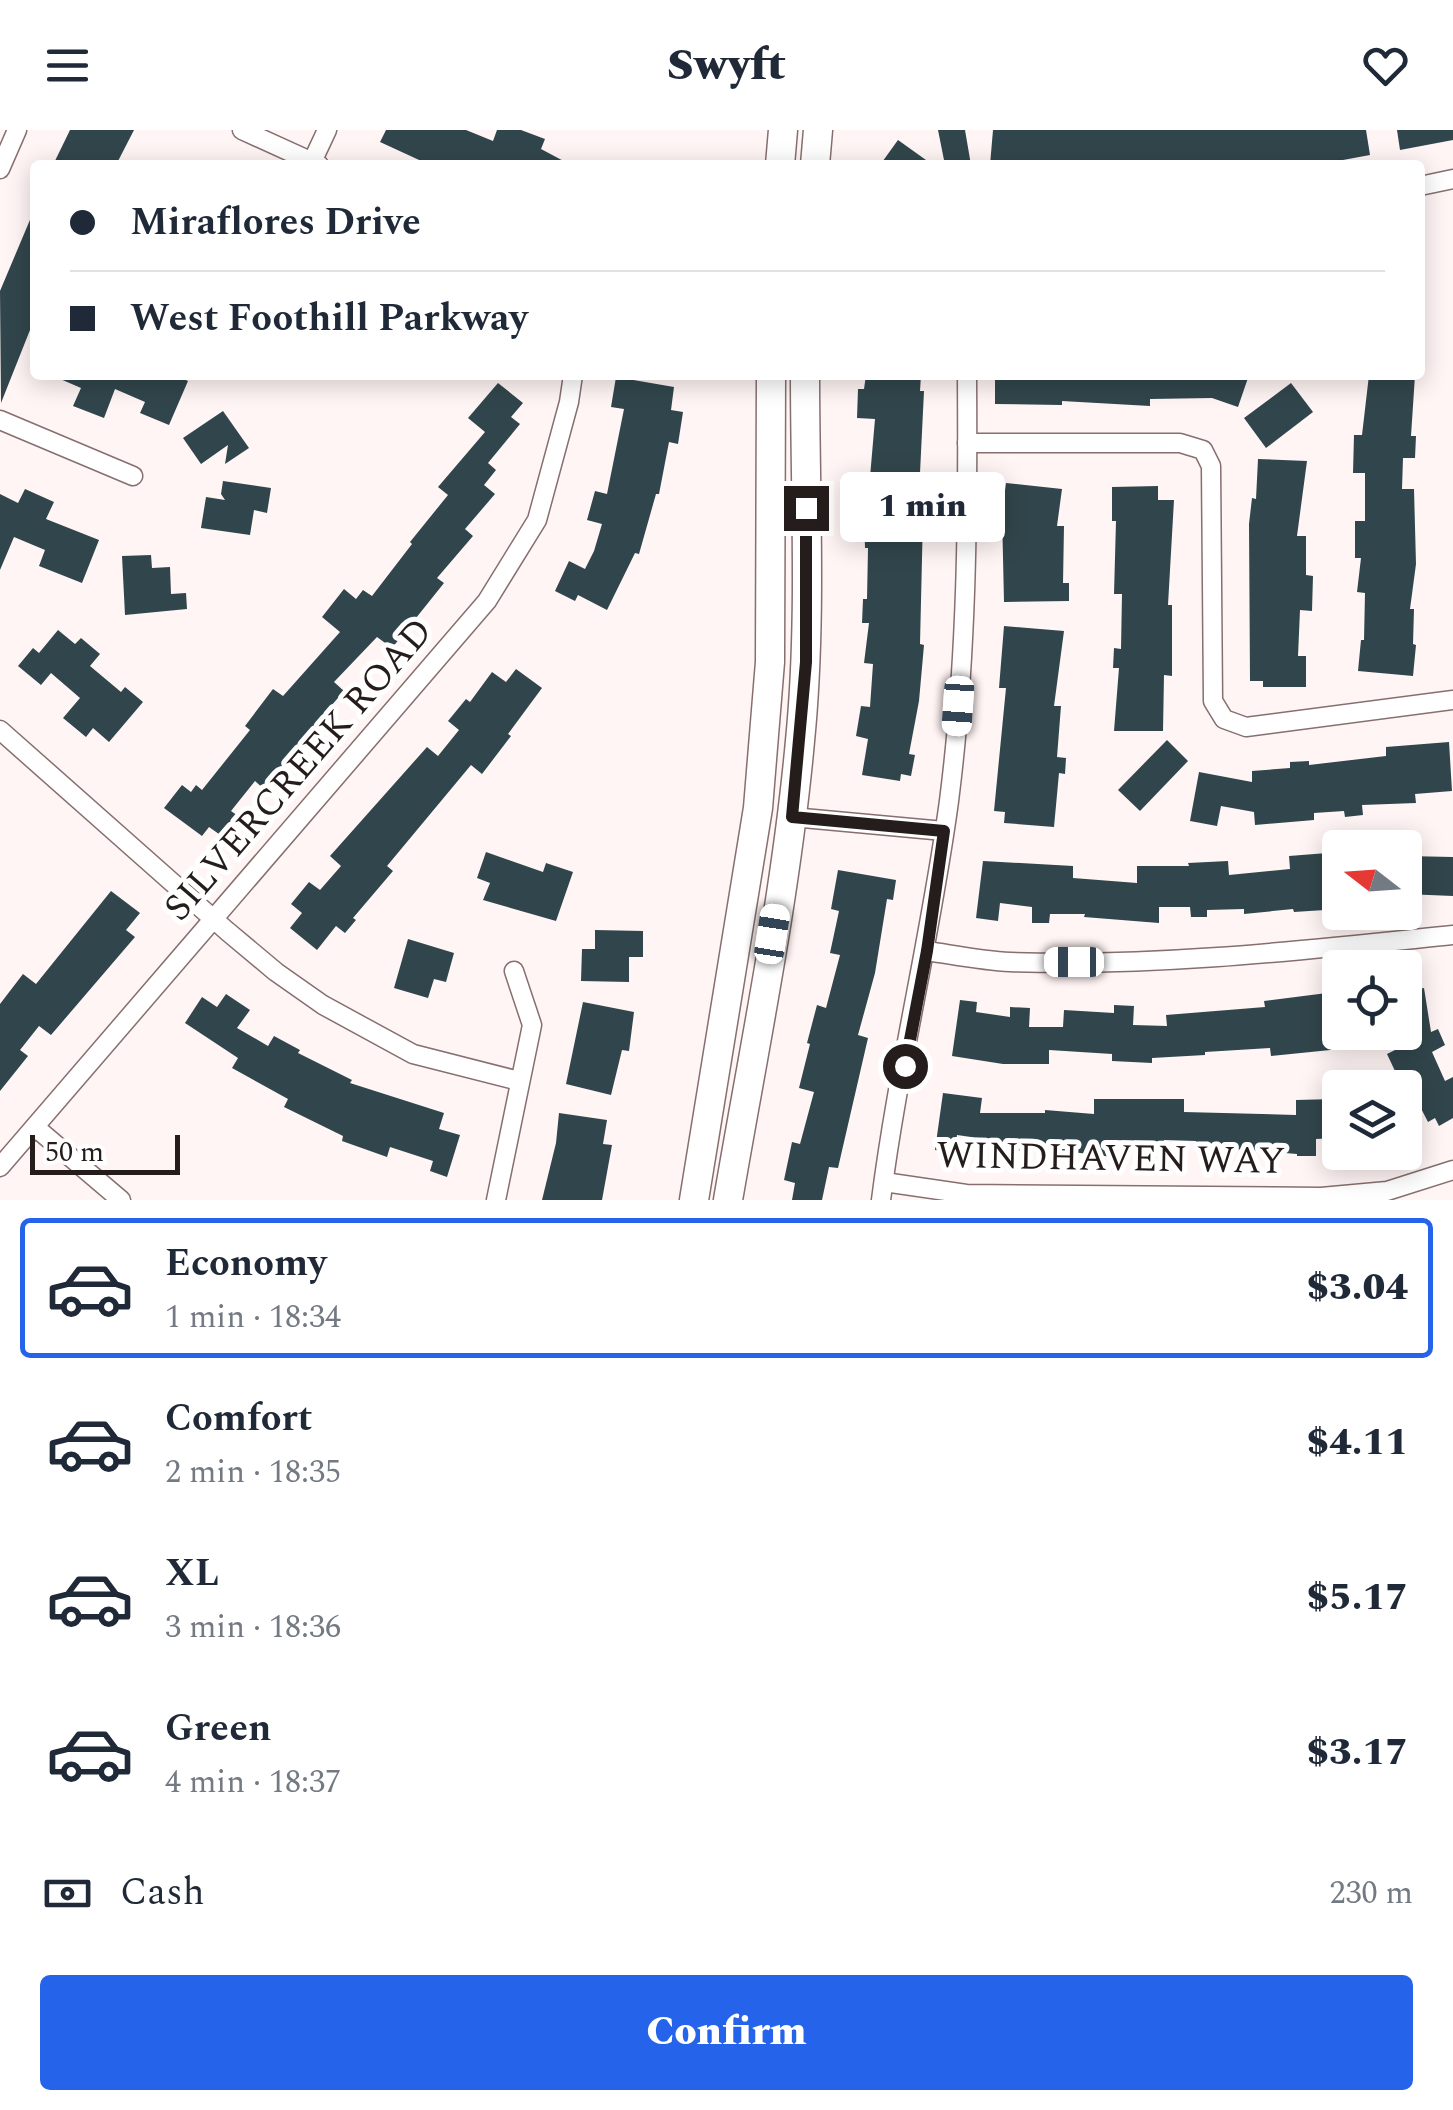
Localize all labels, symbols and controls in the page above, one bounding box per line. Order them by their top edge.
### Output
text: Swyft [667,31,786,100]
icon: menu [40,38,95,93]
icon: heart [1358,38,1413,93]
text: Miraflores Drive [130,194,421,252]
text: West Foothill Parkway [130,290,528,348]
callout: 1 min [841,473,1006,543]
text: 1 min [878,482,967,531]
route end [784,486,829,531]
street label: SILVERCREEK ROAD [150,605,448,935]
car [941,675,975,737]
north arrow [1322,830,1422,930]
map controls [1322,830,1422,1170]
car [752,902,792,966]
car [1044,947,1104,977]
button: locate [1322,950,1422,1050]
route start [883,1044,928,1089]
button: layers [1322,1070,1422,1170]
street label: WINDHAVEN WAY [936,1127,1286,1191]
scale bar [30,1130,180,1174]
text: 50 m [45,1131,104,1174]
text: Economy [165,1235,326,1293]
icon: car [45,1243,135,1333]
text: $3.04 [1306,1259,1408,1317]
text: 1 min · 18:34 [165,1293,341,1342]
text: Comfort [165,1390,312,1448]
icon: car [45,1398,135,1488]
text: $4.11 [1306,1414,1408,1472]
text: 2 min · 18:35 [165,1448,341,1497]
text: XL [165,1545,219,1603]
icon: car [45,1553,135,1643]
text: $5.17 [1306,1569,1408,1627]
text: 3 min · 18:36 [165,1603,341,1652]
text: Green [165,1700,272,1758]
icon: car [45,1708,135,1798]
text: $3.17 [1306,1724,1408,1782]
text: 4 min · 18:37 [165,1758,341,1807]
text: Cash [120,1864,205,1922]
icon: cash [40,1866,95,1921]
text: 230 m [1329,1869,1413,1918]
button: Confirm [40,1975,1413,2090]

